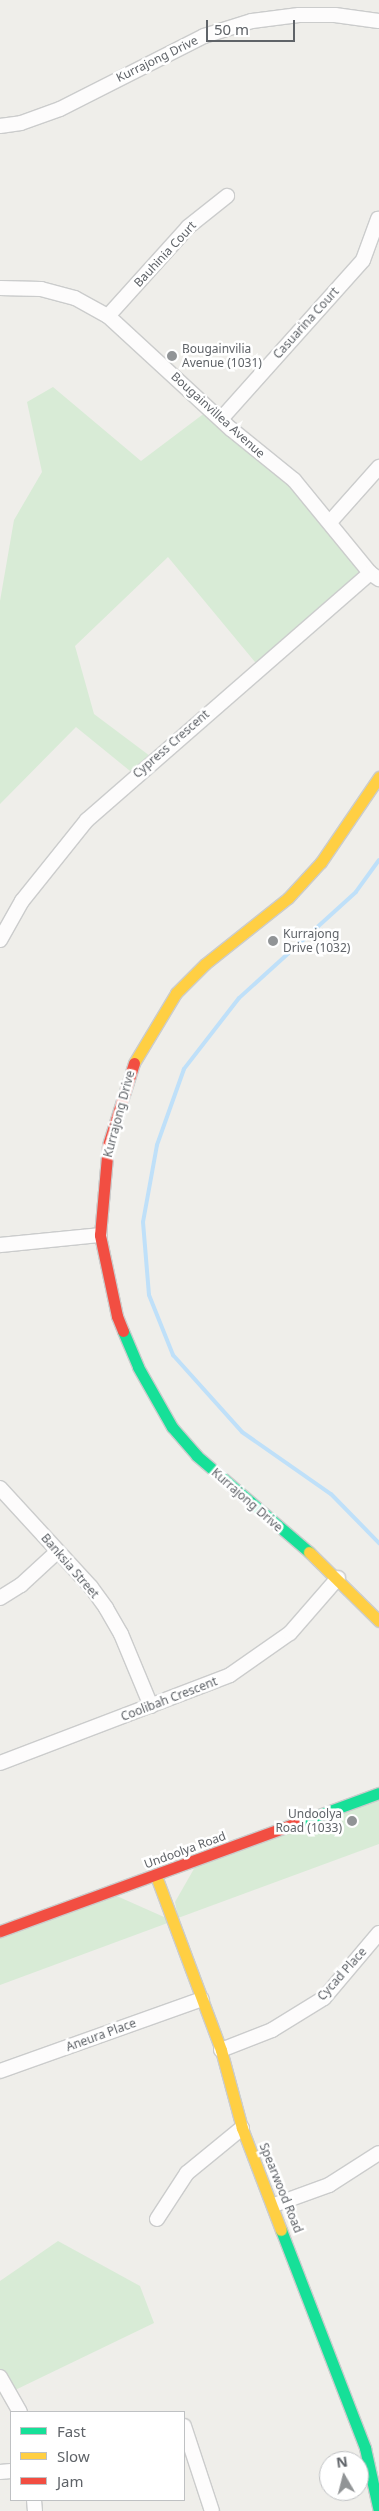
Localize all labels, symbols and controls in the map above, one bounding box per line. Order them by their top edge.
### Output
scale bar [209,10,298,42]
text: 50 m [214,19,249,39]
street label: Kurrajong Drive [114,33,200,85]
street label: Bauhinia Court [131,218,199,290]
street label: Casuarina Court [270,284,342,362]
place label: Bougainvilia Avenue (1031) [182,342,262,370]
marker: Bougainvilia Avenue (1031) [166,350,178,362]
street label: Bougainvillea Avenue [168,369,268,461]
street label: Cypress Crescent [130,707,212,781]
place label: Kurrajong Drive (1032) [283,927,350,955]
marker: Kurrajong Drive (1032) [267,935,279,947]
street label: Kurrajong Drive [101,1069,137,1159]
street label: Kurrajong Drive [209,1465,285,1535]
street label: Banksia Street [38,1531,102,1601]
street label: Coolibah Crescent [119,1674,219,1724]
place label: Undoolya Road (1033) [275,1807,342,1835]
marker: Undoolya Road (1033) [346,1815,358,1827]
street label: Undoolya Road [142,1829,228,1871]
street label: Cycad Place [314,1945,370,2003]
street label: Aneura Place [64,2016,138,2054]
street label: Spearwood Road [256,2141,306,2235]
legend [10,2411,185,2501]
text: Fast [57,2421,86,2441]
text: Slow [57,2446,90,2466]
north arrow [319,2451,369,2501]
text: N [335,2451,349,2472]
text: Jam [57,2471,84,2491]

